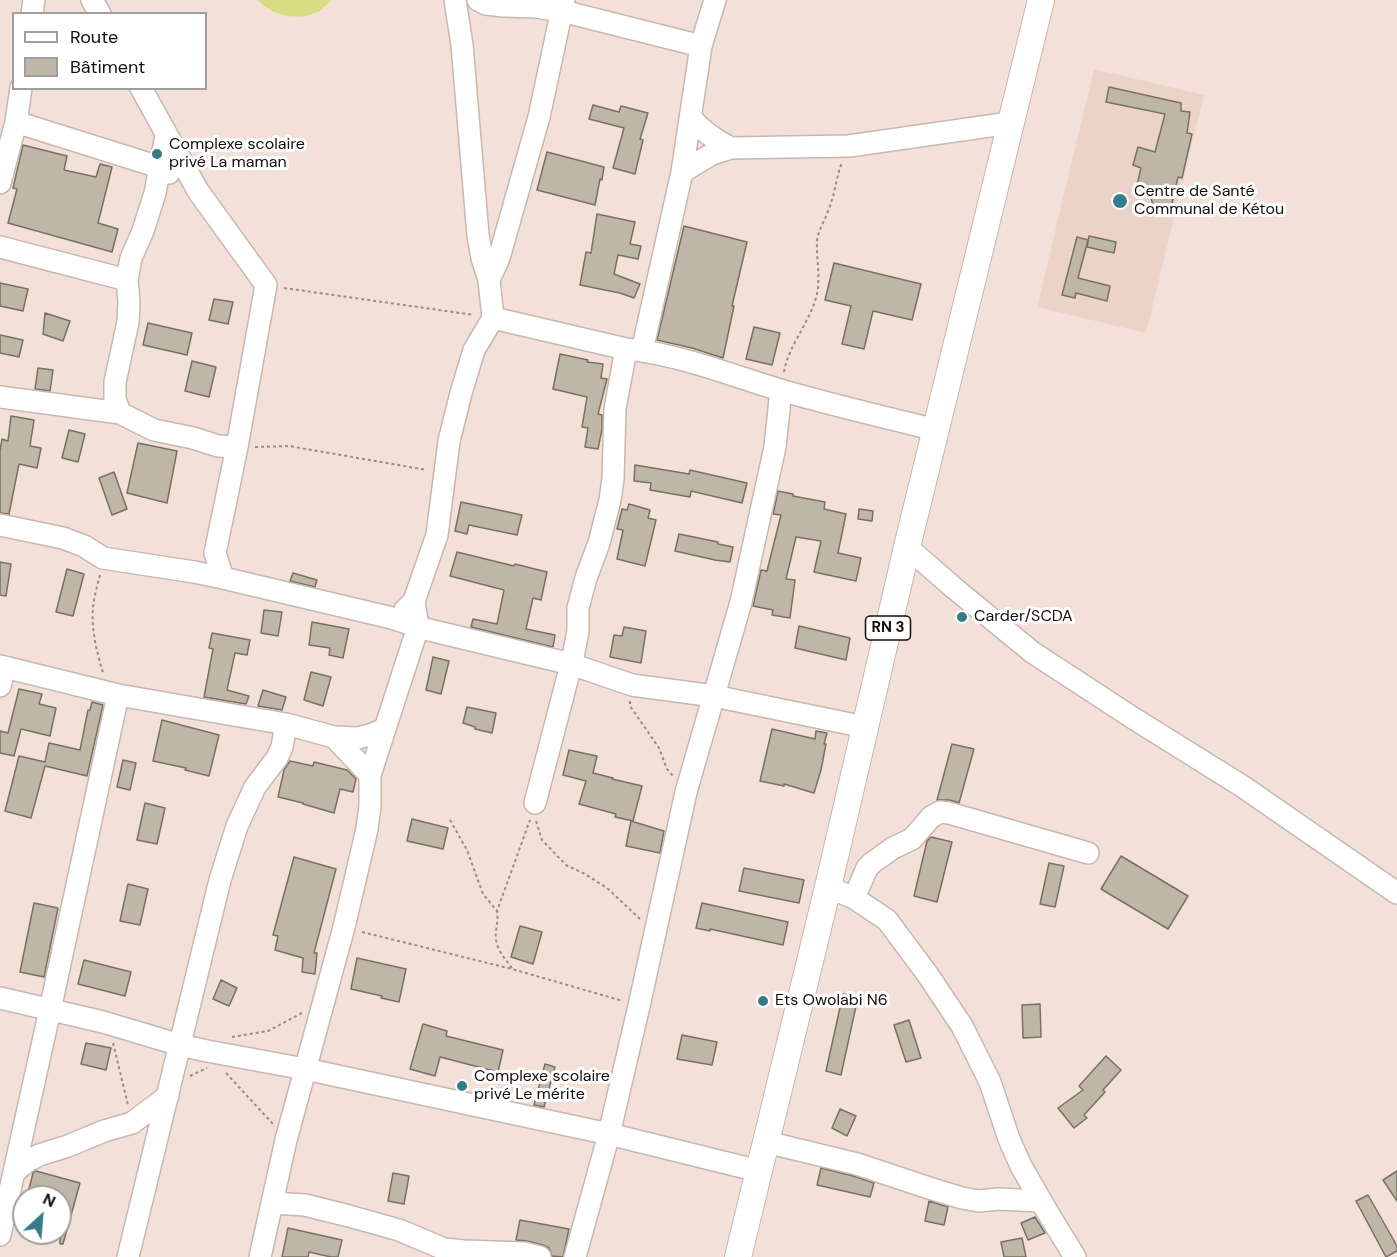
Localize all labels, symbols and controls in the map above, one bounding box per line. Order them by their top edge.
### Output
legend [12,12,207,90]
text: Route [70,25,118,49]
text: Bâtiment [70,55,145,79]
place label: Complexe scolaire privé La maman [169,135,305,173]
marker: Complexe scolaire privé La maman [150,147,164,161]
place label: Centre de Santé Communal de Kétou [1134,182,1284,220]
marker: Centre de Santé Communal de Kétou [1111,192,1129,210]
place label: Carder/SCDA [974,607,1073,627]
marker: Carder/SCDA [955,610,969,624]
road number: RN 3 [866,616,910,640]
place label: Ets Owolabi N6 [775,991,888,1011]
marker: Ets Owolabi N6 [756,994,770,1008]
place label: Complexe scolaire privé Le mérite [474,1067,610,1105]
marker: Complexe scolaire privé Le mérite [455,1079,469,1093]
north arrow [12,1185,72,1245]
text: N [39,1188,59,1212]

